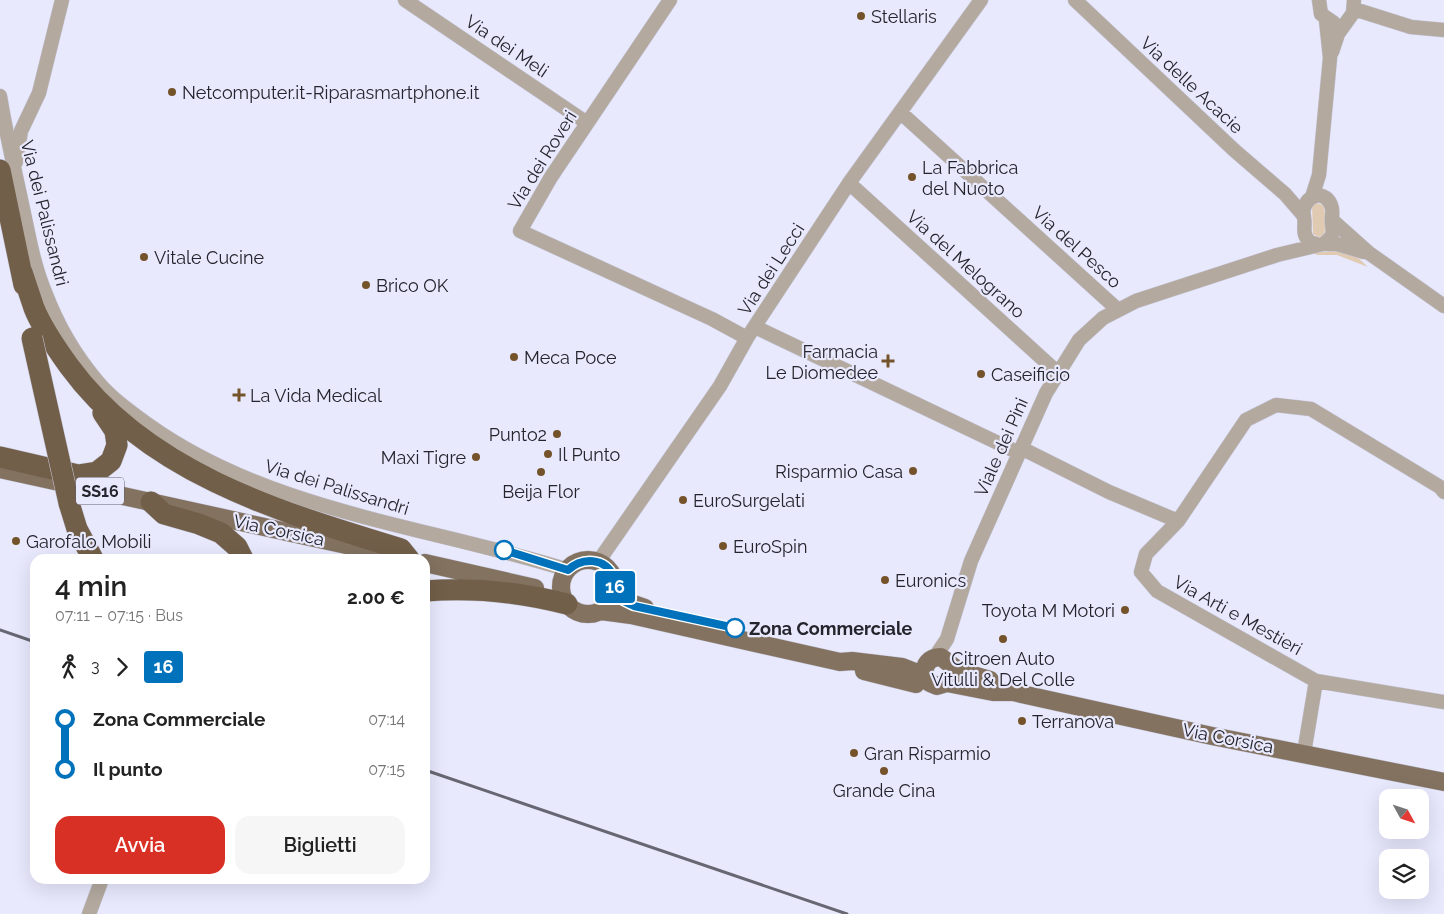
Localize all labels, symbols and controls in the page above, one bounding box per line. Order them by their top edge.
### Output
place label: Stellaris [871,6,937,27]
street label: Via dei Meli [461,10,553,82]
marker: Stellaris [855,10,867,22]
street label: Via delle Acacie [1136,32,1248,138]
place label: Netcomputer.it-Riparasmartphone.it [182,82,480,103]
marker: Netcomputer.it-Riparasmartphone.it [166,86,178,98]
street label: Via dei Roveri [503,107,581,213]
street label: Via dei Palissandri [17,138,73,288]
place label: La Fabbrica del Nuoto [922,157,1018,199]
marker: La Fabbrica del Nuoto [906,171,918,183]
street label: Via del Pesco [1028,202,1126,292]
street label: Via del Melograno [903,206,1030,323]
street label: Via dei Lecci [734,219,808,319]
place label: Vitale Cucine [154,247,264,268]
marker: Vitale Cucine [138,251,150,263]
place label: Brico OK [376,275,449,296]
marker: Brico OK [360,279,372,291]
place label: Farmacia Le Diomedee [766,341,878,383]
place label: Meca Poce [524,347,617,368]
marker: Meca Poce [508,351,520,363]
marker: Farmacia Le Diomedee [882,355,894,367]
place label: Caseificio [991,364,1070,385]
marker: Caseificio [975,368,987,380]
place label: La Vida Medical [250,385,382,406]
marker: La Vida Medical [232,388,246,402]
street label: Viale dei Pini [970,394,1032,500]
place label: Punto2 [489,424,547,445]
marker: Punto2 [551,428,563,440]
place label: Il Punto [558,444,621,465]
place label: Maxi Tigre [381,447,466,468]
marker: Il Punto [542,448,554,460]
marker: Maxi Tigre [470,451,482,463]
street label: Via dei Palissandri [262,455,412,519]
place label: Risparmio Casa [775,461,903,482]
marker: Risparmio Casa [907,465,919,477]
marker: Beija Flor [535,466,547,478]
road number: SS16 [76,478,124,504]
place label: Beija Flor [502,481,580,502]
place label: EuroSurgelati [693,490,805,511]
marker: EuroSurgelati [677,494,689,506]
street label: Via Corsica [232,510,326,550]
place label: Garofalo Mobili [26,531,151,552]
marker: Garofalo Mobili [10,535,22,547]
place label: EuroSpin [733,536,808,557]
unlabelled marker [494,540,514,560]
marker: EuroSpin [717,540,729,552]
text: 4 min [55,570,127,603]
place label: Euronics [895,570,966,591]
line badge: 16 [592,571,638,603]
street label: Via Arti e Mestieri [1170,571,1306,659]
marker: Euronics [879,574,891,586]
text: 16 [605,576,625,597]
text: 2.00 € [347,586,405,608]
place label: Toyota M Motori [982,600,1115,621]
marker: Toyota M Motori [1119,604,1131,616]
text: 07:11 – 07:15 · Bus [55,606,183,625]
marker: Zona Commerciale [725,618,745,638]
place label: Zona Commerciale [749,618,913,639]
marker: Citroen Auto Vitulli & Del Colle [997,633,1009,645]
place label: Citroen Auto Vitulli & Del Colle [931,648,1075,690]
icon: walk [55,653,83,681]
icon: forward [108,653,136,681]
text: 16 [154,656,173,677]
text: 3 [91,657,100,676]
text: Zona Commerciale [93,708,265,730]
text: 07:14 [368,710,405,729]
place label: Terranova [1032,711,1114,732]
marker: Terranova [1016,715,1028,727]
street label: Via Corsica [1181,719,1275,757]
place label: Gran Risparmio [864,743,991,764]
marker: Gran Risparmio [848,747,860,759]
text: Il punto [93,758,162,780]
text: 07:15 [368,760,405,779]
marker: Grande Cina [878,765,890,777]
place label: Grande Cina [833,780,935,801]
north arrow [1379,789,1429,839]
map controls [1379,789,1429,899]
button: Avvia [55,816,225,874]
button: Biglietti [235,816,405,874]
button: layers [1379,849,1429,899]

